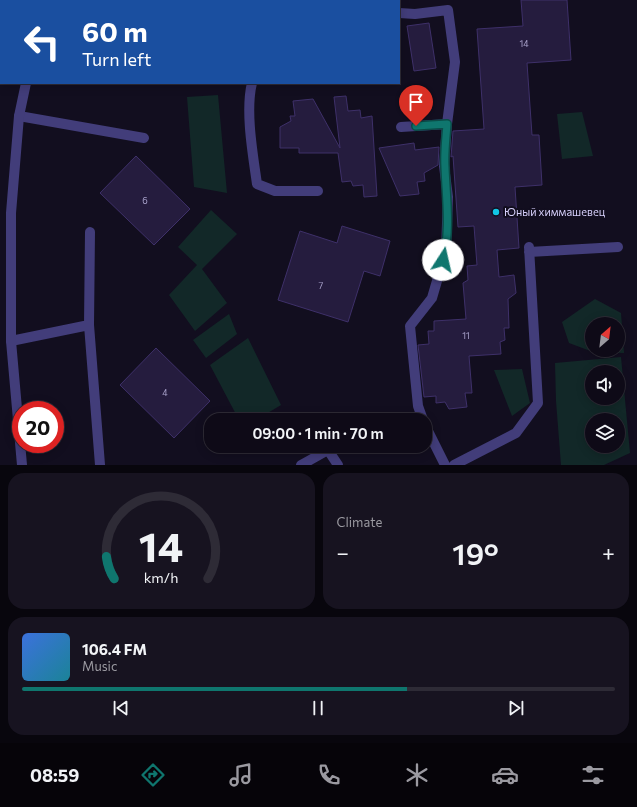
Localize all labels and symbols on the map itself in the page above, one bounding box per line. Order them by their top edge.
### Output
house number: 14 [519,38,529,49]
pin [399,85,433,126]
house number: 6 [142,195,148,206]
place label: Юный химмашевец [504,205,606,218]
marker: Юный химмашевец [491,207,501,217]
position arrow [422,239,464,281]
house number: 7 [319,280,324,291]
north arrow [585,317,625,357]
house number: 11 [462,330,470,341]
house number: 4 [162,387,168,398]
speed limit sign: 20 [12,401,64,453]

